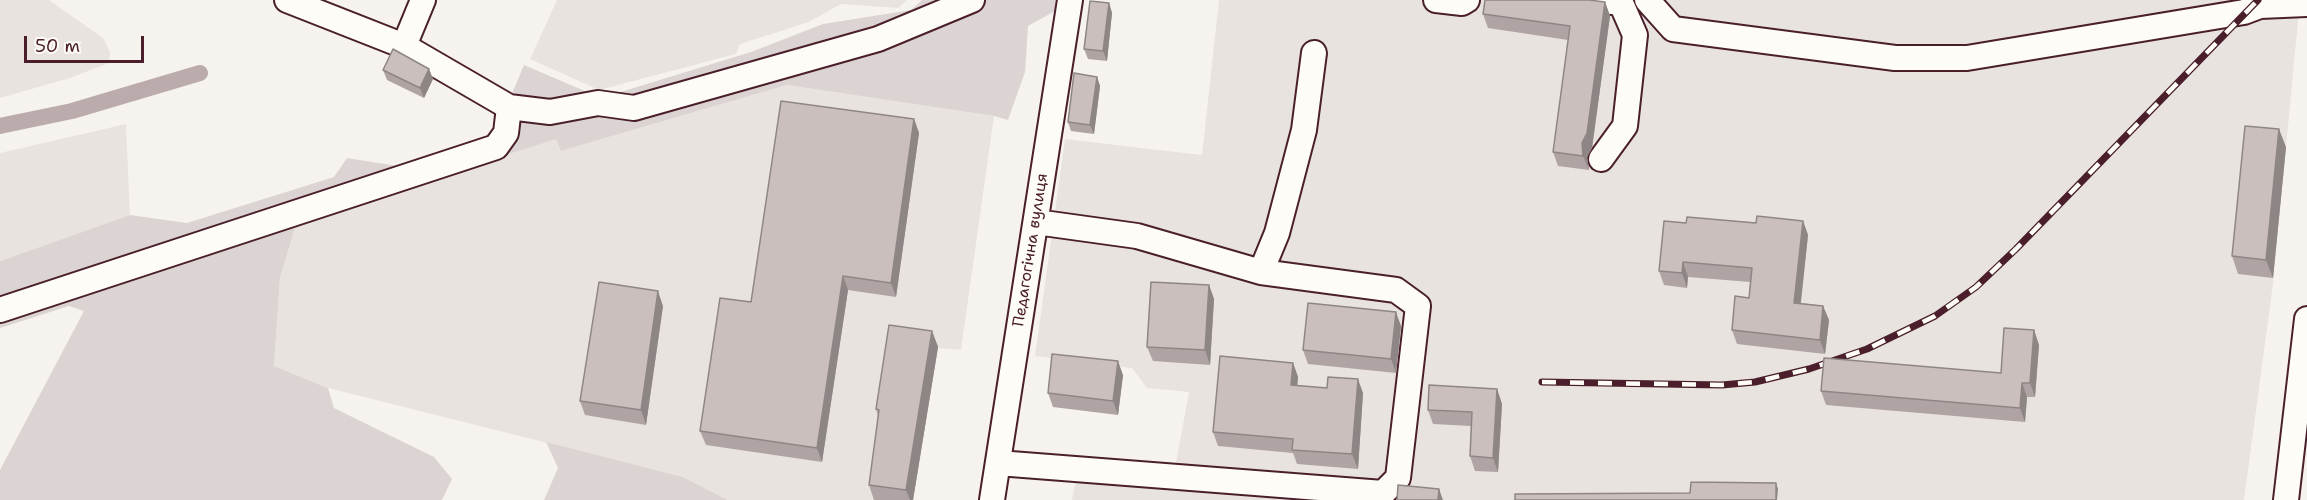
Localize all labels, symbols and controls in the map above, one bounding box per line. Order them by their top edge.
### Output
scale bar [27,24,147,62]
text: 50 m [35,34,80,58]
street label: Педагогічна вулиця [1009,172,1053,328]

